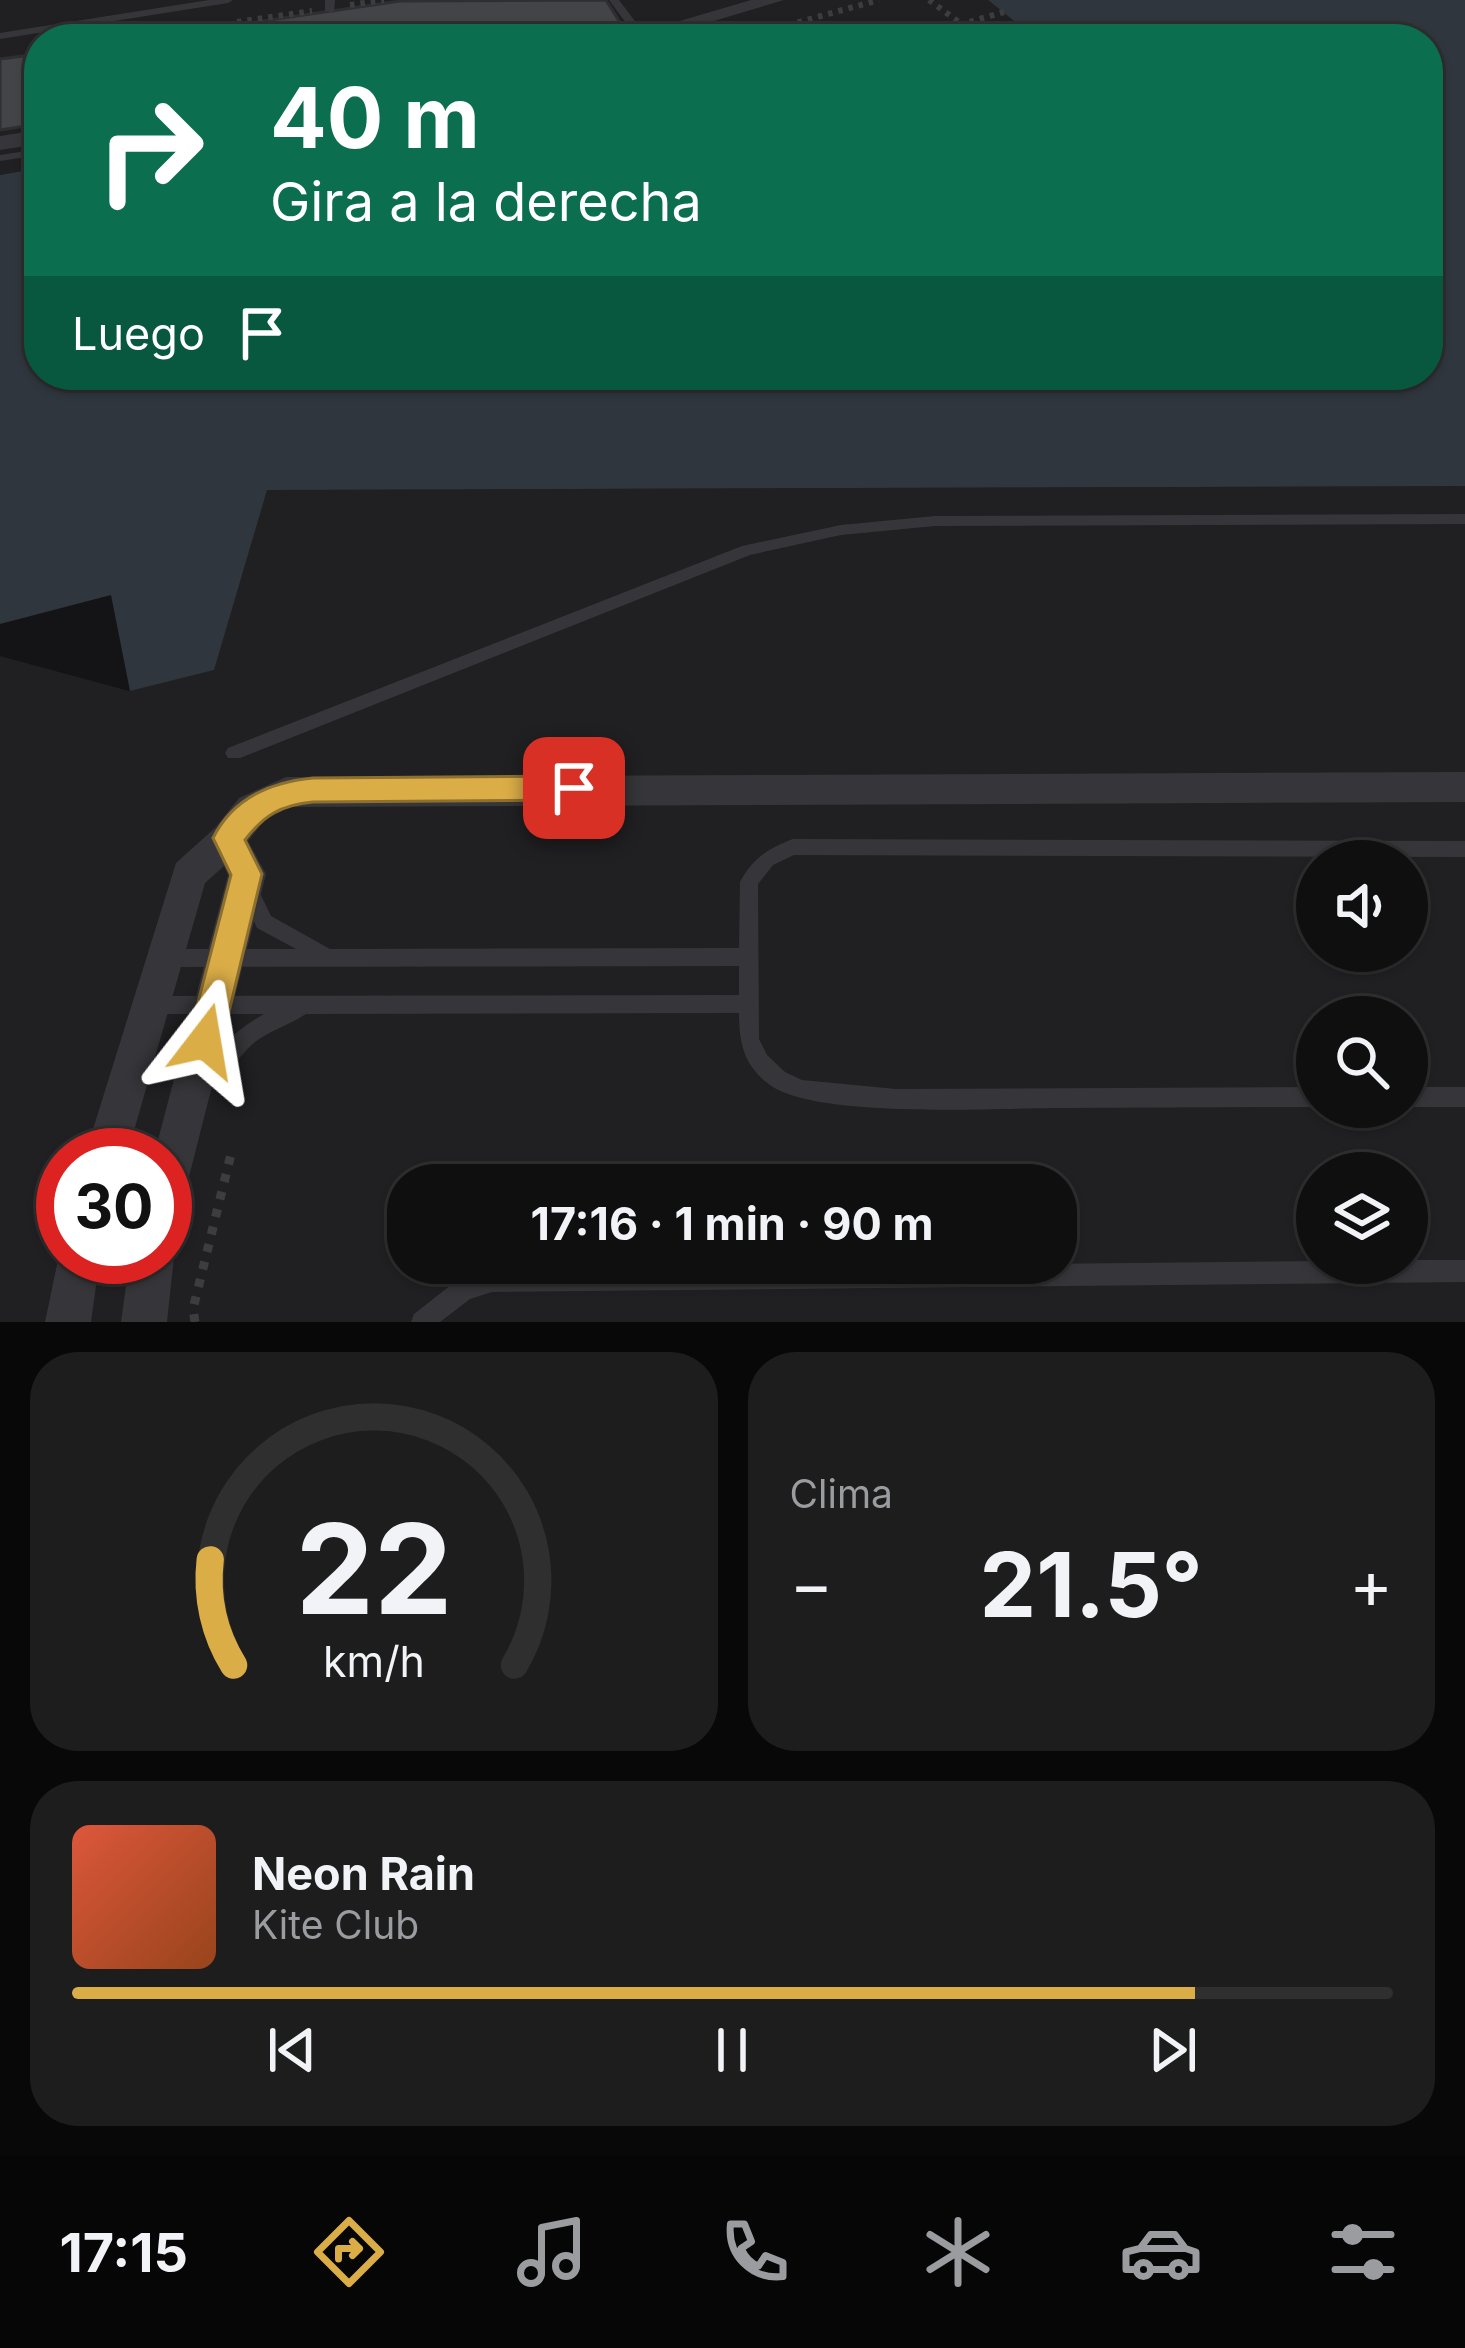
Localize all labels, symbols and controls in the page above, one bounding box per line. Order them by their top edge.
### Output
text: 40 m [270,67,480,168]
icon: right [72,72,228,228]
text: Gira a la derecha [270,169,702,234]
icon: arrive [229,300,295,366]
text: Luego [72,306,205,361]
pin [523,737,625,839]
icon: arrive [541,755,607,821]
map controls [1296,840,1428,1284]
button: sound [1296,840,1428,972]
position arrow [142,978,268,1104]
button: search [1296,996,1428,1128]
speed limit sign: 30 [36,1128,192,1284]
button: layers [1296,1152,1428,1284]
text: 17:16 · 1 min · 90 m [530,1196,934,1251]
text: Clima [790,1470,893,1517]
text: 22 [295,1493,452,1644]
text: 21.5° [980,1530,1203,1639]
text: − [790,1544,833,1624]
text: + [1349,1544,1393,1624]
text: km/h [323,1634,425,1686]
text: Neon Rain [252,1846,475,1901]
text: Kite Club [252,1901,419,1948]
icon: previous [259,2017,325,2083]
icon: pause [699,2017,765,2083]
icon: next [1140,2017,1206,2083]
icon: directions [307,2210,391,2294]
icon: music [510,2210,594,2294]
icon: phone [713,2210,797,2294]
icon: climate [916,2210,1000,2294]
icon: car [1119,2210,1203,2294]
icon: filters [1321,2210,1405,2294]
text: 17:15 [59,2220,188,2285]

